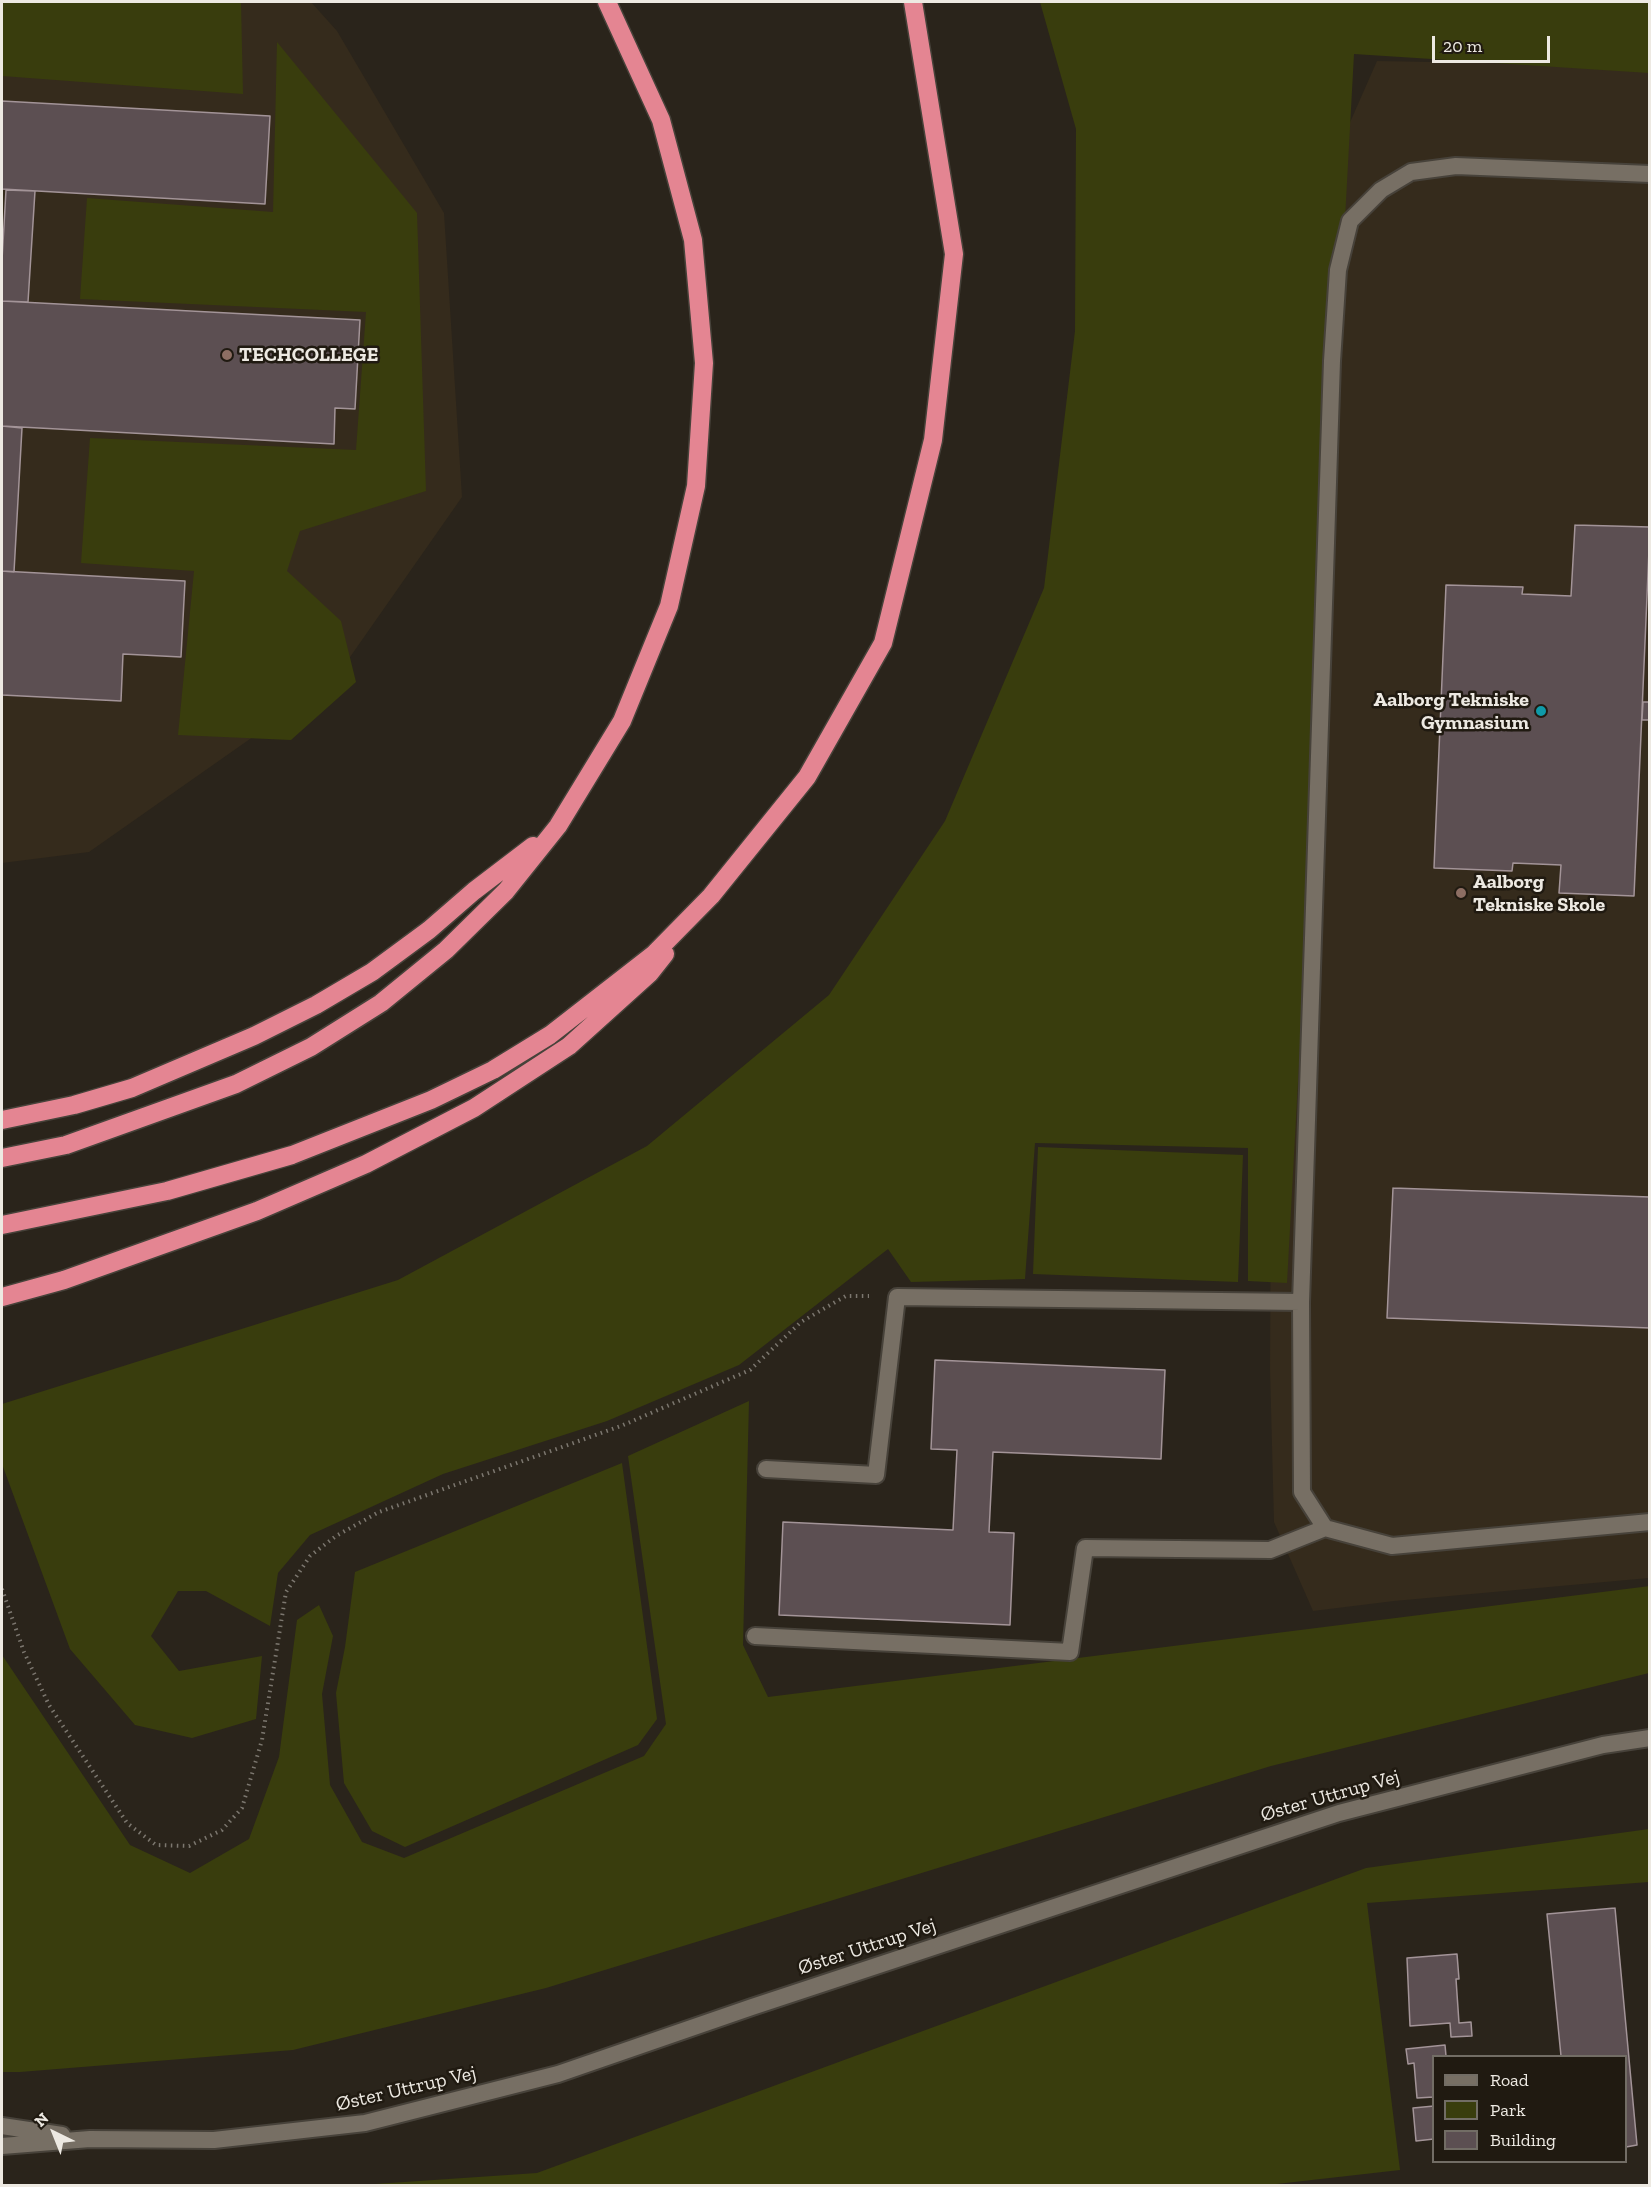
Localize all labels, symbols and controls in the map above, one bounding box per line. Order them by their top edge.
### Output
scale bar [1435,24,1554,62]
text: 20 m [1443,35,1482,57]
place label: TECHCOLLEGE [239,343,378,367]
marker: TECHCOLLEGE [220,348,234,362]
place label: Aalborg Tekniske Gymnasium [1374,688,1529,735]
marker: Aalborg Tekniske Gymnasium [1534,704,1548,718]
place label: Aalborg Tekniske Skole [1473,870,1605,917]
marker: Aalborg Tekniske Skole [1454,886,1468,900]
street label: Øster Uttrup Vej [1258,1765,1402,1827]
street label: Øster Uttrup Vej [795,1913,939,1981]
legend [1432,2055,1627,2163]
street label: Øster Uttrup Vej [333,2061,479,2117]
text: Road [1490,2069,1529,2091]
text: Park [1490,2099,1526,2121]
north arrow [24,2103,84,2163]
text: N [30,2108,52,2131]
text: Building [1490,2129,1556,2151]

